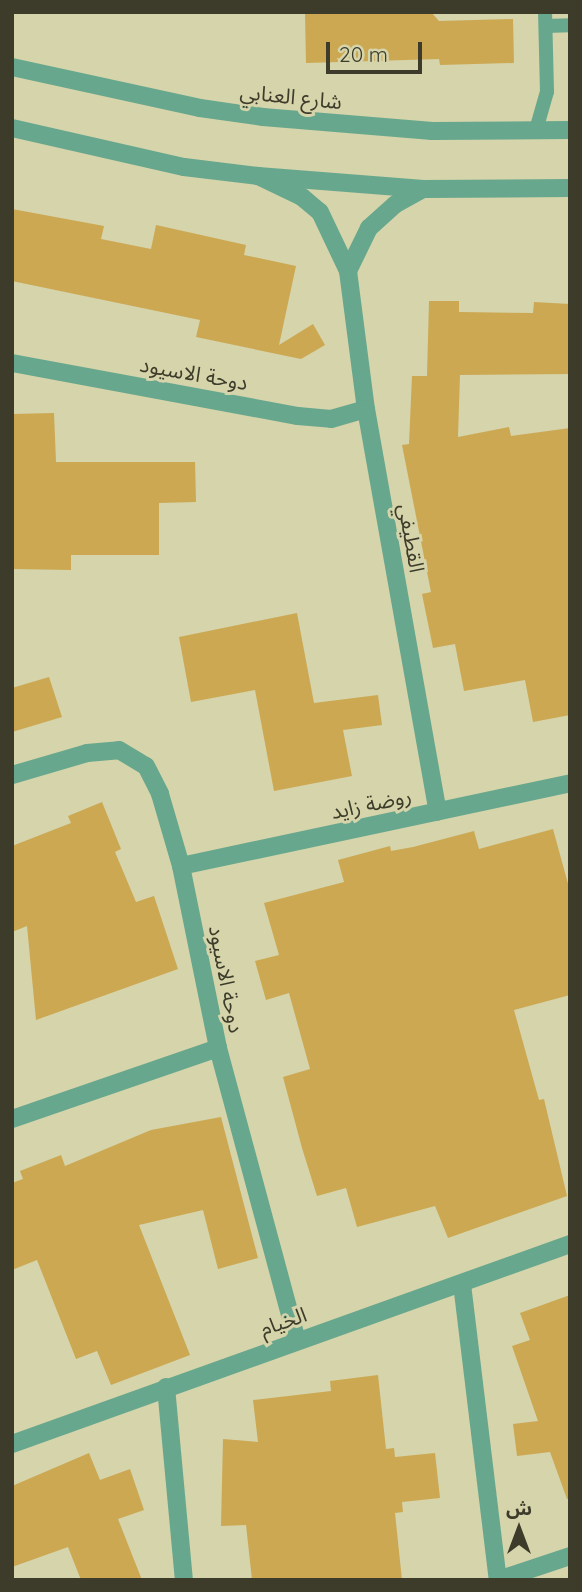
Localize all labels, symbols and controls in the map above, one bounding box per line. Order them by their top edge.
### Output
scale bar [330,28,426,72]
text: 20 m [339,41,388,67]
street label: شارع العنابي [239,78,343,114]
street label: دوحة الاسيود [138,351,250,395]
street label: القطيفي [394,502,430,574]
street label: روضة زايد [328,782,414,824]
street label: دوحة الاسيود [204,923,250,1035]
street label: الخيام [256,1301,310,1341]
north arrow [484,1494,554,1564]
text: ش [506,1496,532,1520]

